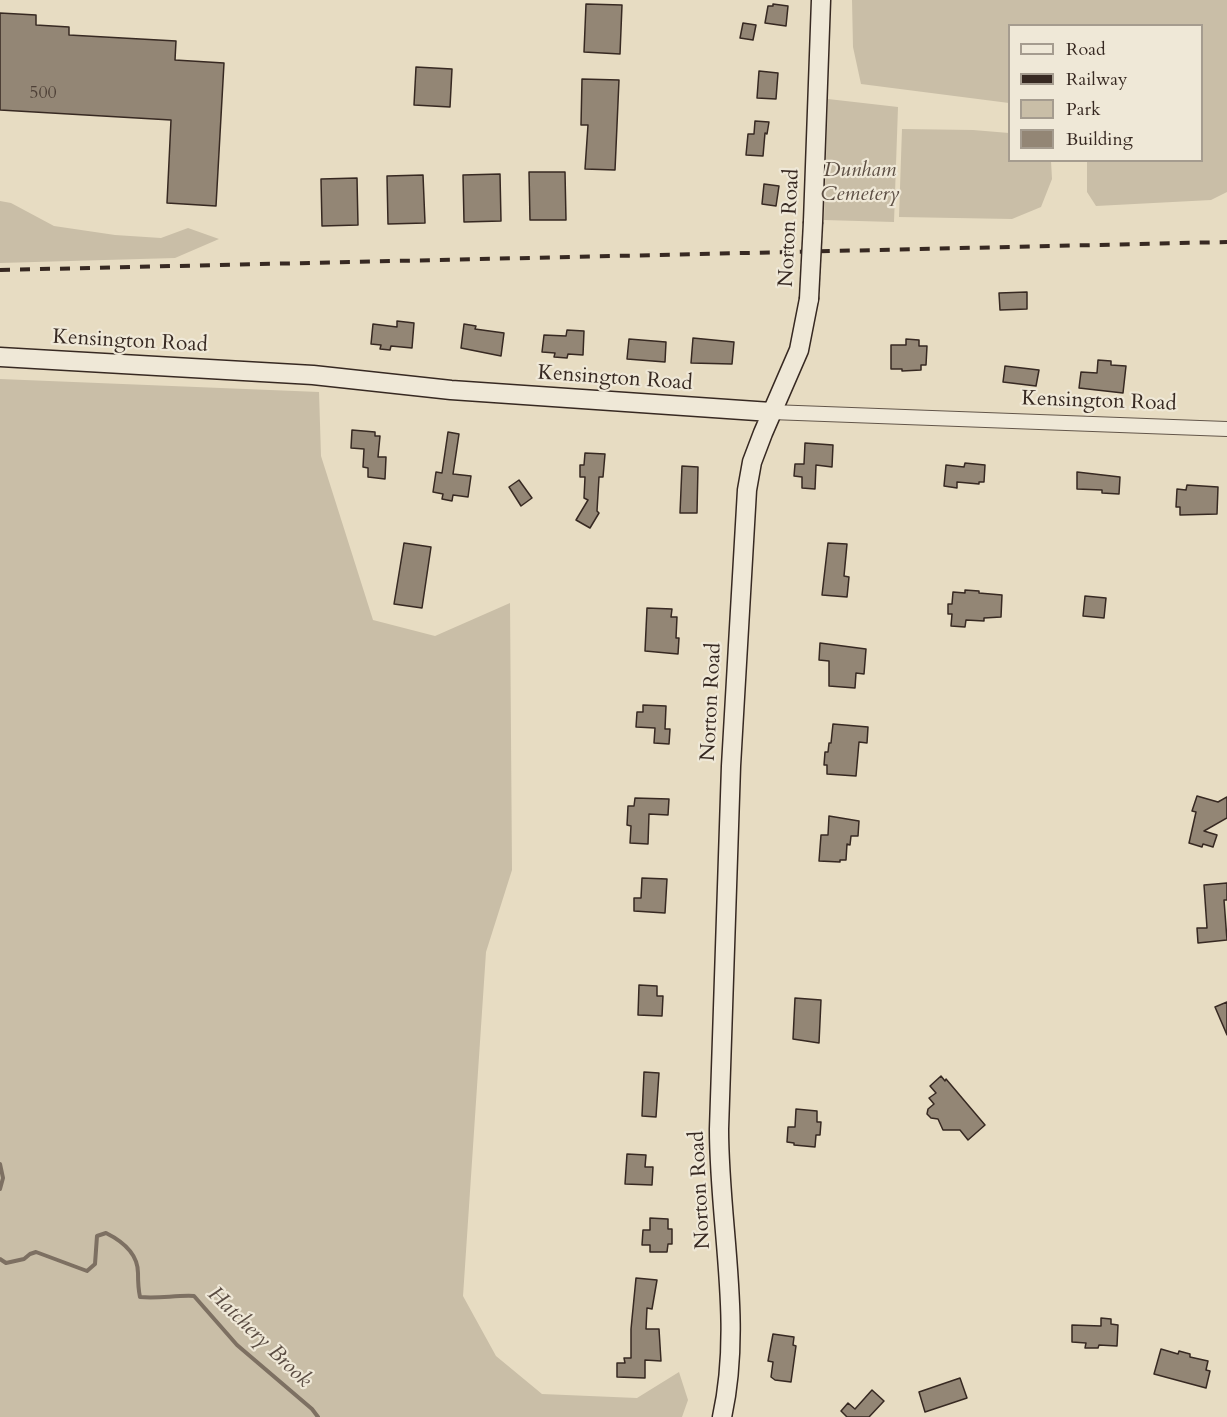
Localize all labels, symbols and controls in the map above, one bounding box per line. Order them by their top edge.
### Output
legend [1008,24,1203,162]
text: Road [1066,37,1106,62]
text: Railway [1066,67,1128,92]
house number: 500 [29,83,57,105]
text: Park [1066,97,1101,122]
text: Building [1066,127,1133,152]
park label: Dunham Cemetery [821,158,899,208]
street label: Norton Road [774,168,806,288]
street label: Kensington Road [52,325,208,359]
street label: Kensington Road [537,361,693,397]
street label: Kensington Road [1021,387,1177,417]
street label: Norton Road [696,642,728,762]
street label: Norton Road [685,1130,717,1250]
water label: Hatchery Brook [201,1282,317,1394]

